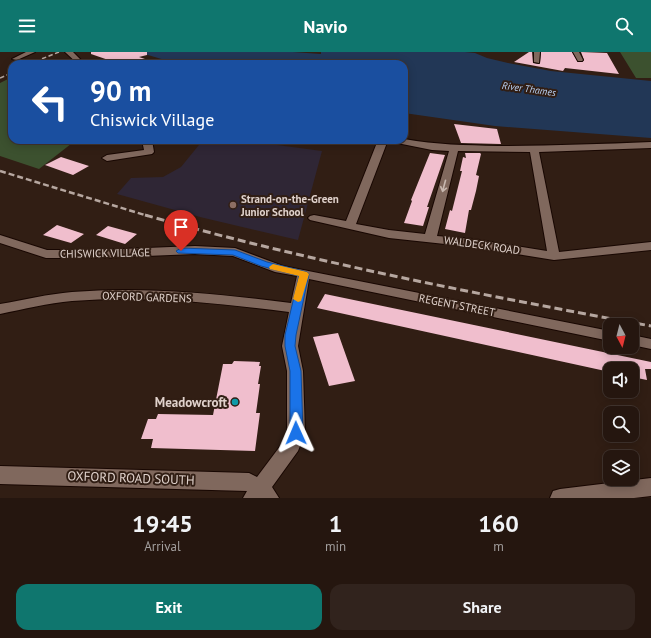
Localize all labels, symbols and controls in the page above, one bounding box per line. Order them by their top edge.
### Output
icon: menu [16,15,38,37]
text: Navio [304,15,347,38]
icon: search [613,15,635,37]
text: 90 m [90,72,151,109]
icon: left [24,76,76,128]
water label: River Thames [501,79,557,99]
text: Chiswick Village [90,108,214,131]
one-way arrow [440,179,447,192]
place label: Strand-on-the-Green Junior School [240,192,339,219]
marker: Strand-on-the-Green Junior School [228,200,238,210]
pin [164,210,198,251]
icon: arrive [170,216,192,238]
street label: WALDECK ROAD [443,233,521,257]
street label: CHISWICK VILLAGE [60,245,150,261]
street label: OXFORD GARDENS [102,288,192,306]
street label: REGENT STREET [418,291,496,319]
north arrow [603,318,639,354]
map controls [603,318,639,486]
button: sound [603,362,639,398]
place label: Meadowcroft [155,394,227,411]
marker: Meadowcroft [230,397,240,407]
button: search [603,406,639,442]
position arrow [275,412,317,454]
button: layers [603,450,639,486]
street label: OXFORD ROAD SOUTH [67,467,195,489]
text: 19:45 [132,508,193,539]
text: 1 [329,508,342,539]
text: 160 [478,508,519,539]
text: Arrival [144,538,181,555]
text: min [325,538,346,555]
text: m [493,538,504,555]
button: Exit [16,584,322,630]
button: Share [330,584,635,630]

